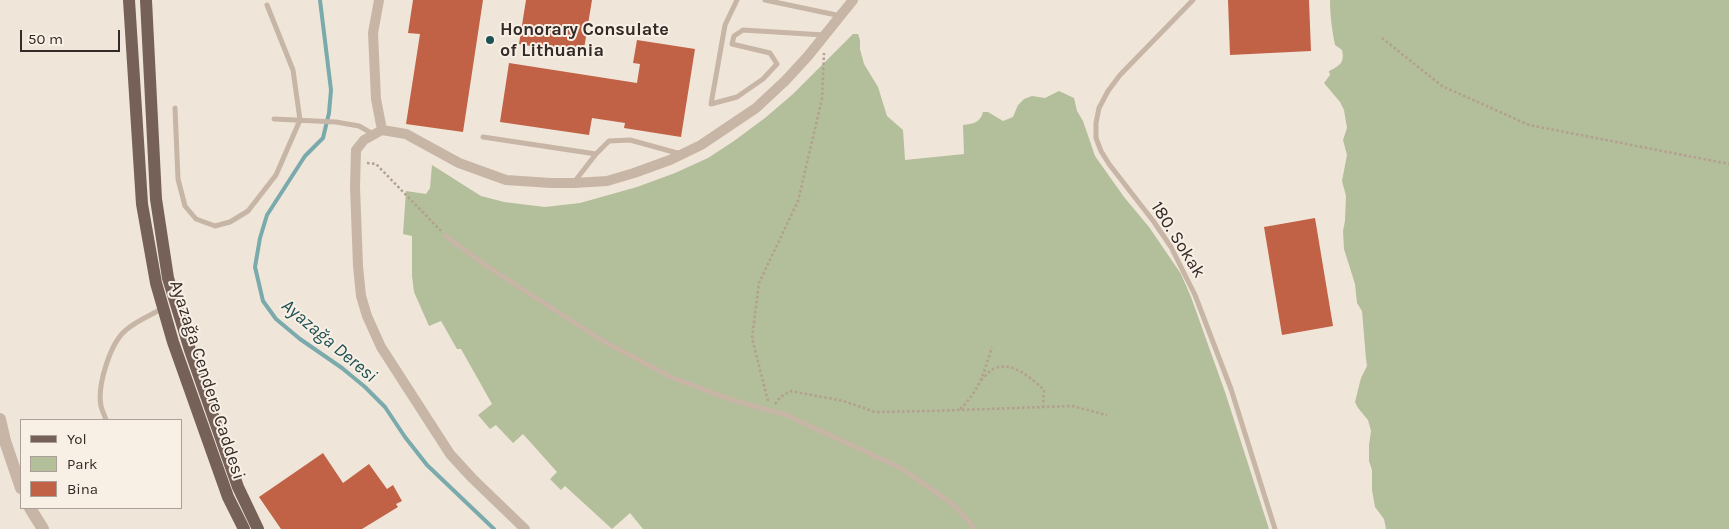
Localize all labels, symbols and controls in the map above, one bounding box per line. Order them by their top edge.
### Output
place label: Honorary Consulate of Lithuania [500,19,669,62]
scale bar [22,20,122,52]
text: 50 m [28,30,63,48]
marker: Honorary Consulate of Lithuania [484,34,496,46]
street label: 180. Sokak [1146,198,1210,282]
street label: Ayazağa Cendere Caddesi [165,278,249,482]
water label: Ayazağa Deresi [277,294,381,388]
legend [20,419,182,509]
text: Yol [67,430,87,448]
text: Park [67,455,97,473]
text: Bina [67,480,98,498]

